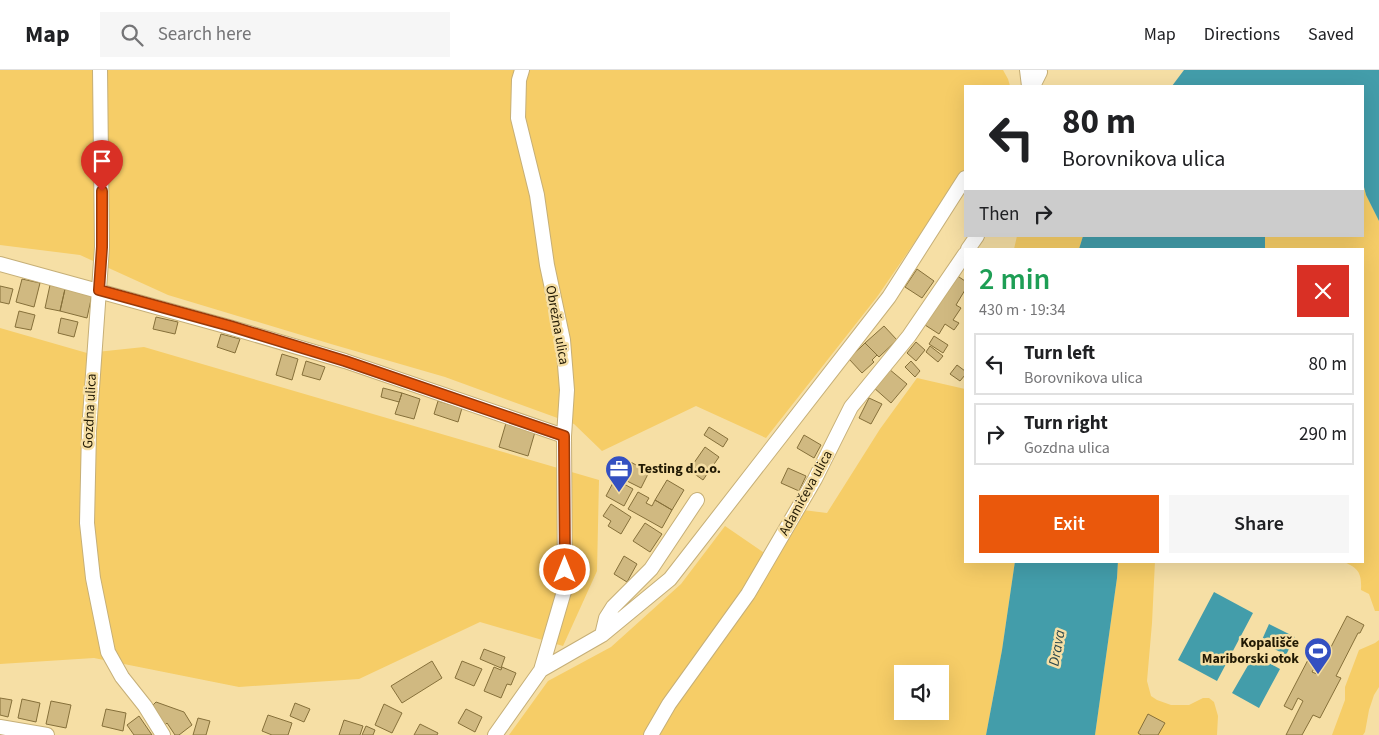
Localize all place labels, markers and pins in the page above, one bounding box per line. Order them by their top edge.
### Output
pin [81,140,123,191]
office icon: Testing d.o.o. [604,454,634,493]
place label: Testing d.o.o. [638,459,721,479]
place label: Kopališče Mariborski otok [1202,633,1299,669]
sports icon: Kopališče Mariborski otok [1303,636,1333,675]

